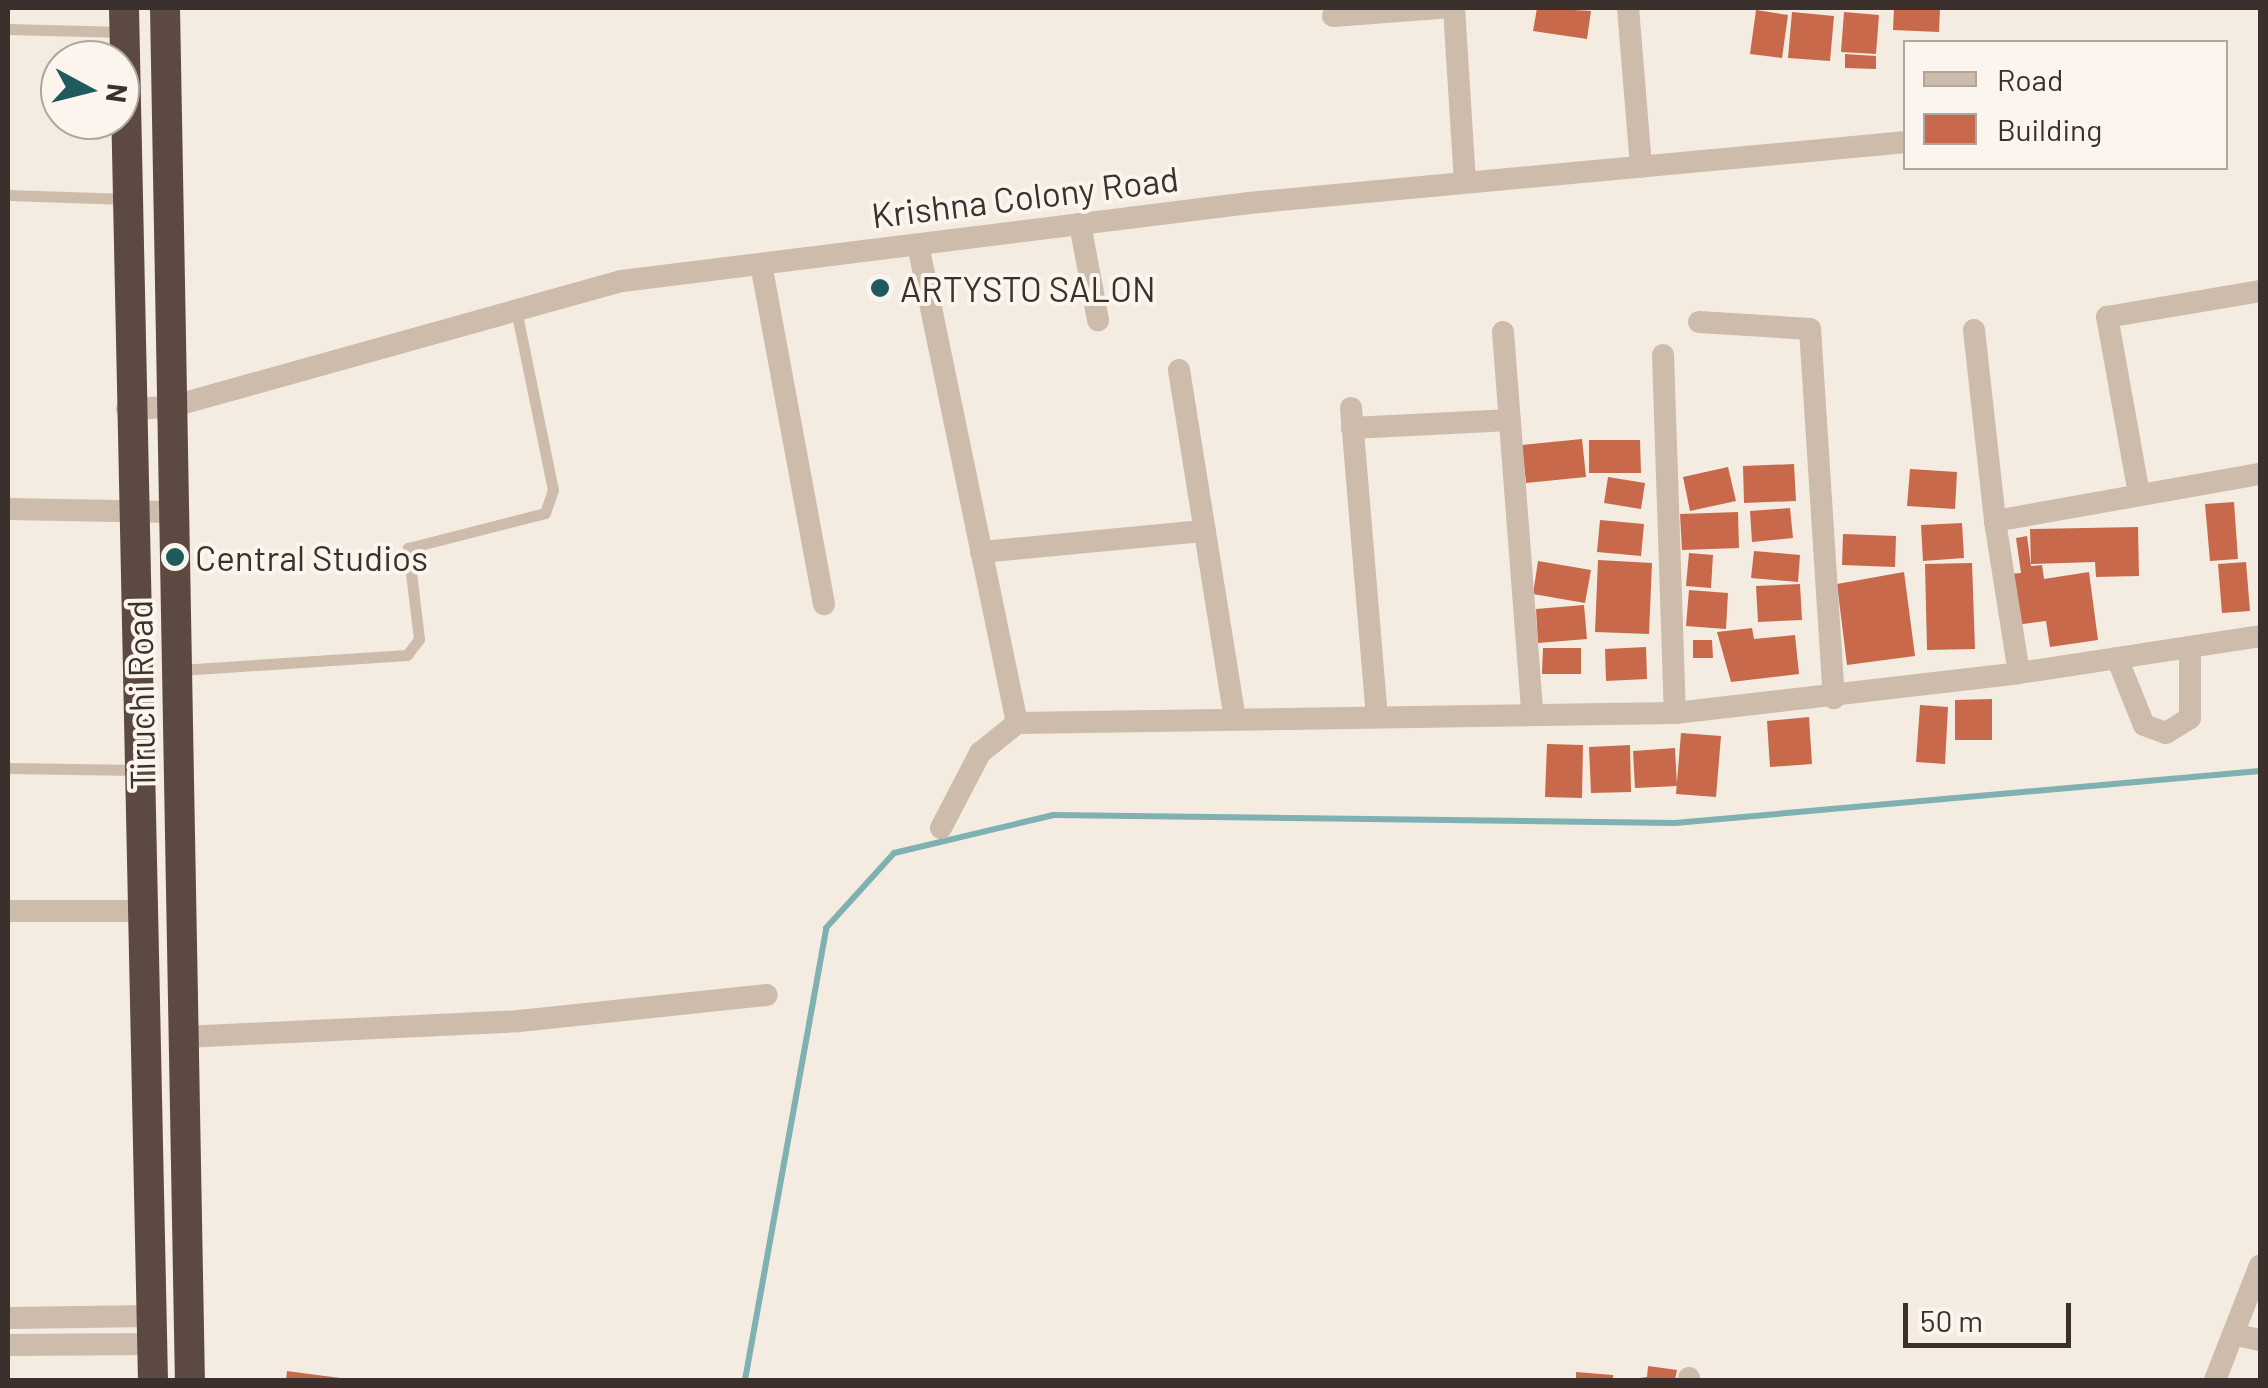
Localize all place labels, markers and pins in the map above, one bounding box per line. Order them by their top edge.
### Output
place label: ARTYSTO SALON [900,267,1156,309]
marker: ARTYSTO SALON [869,277,891,299]
place label: Central Studios [195,536,428,578]
marker: Central Studios [164,546,186,568]

